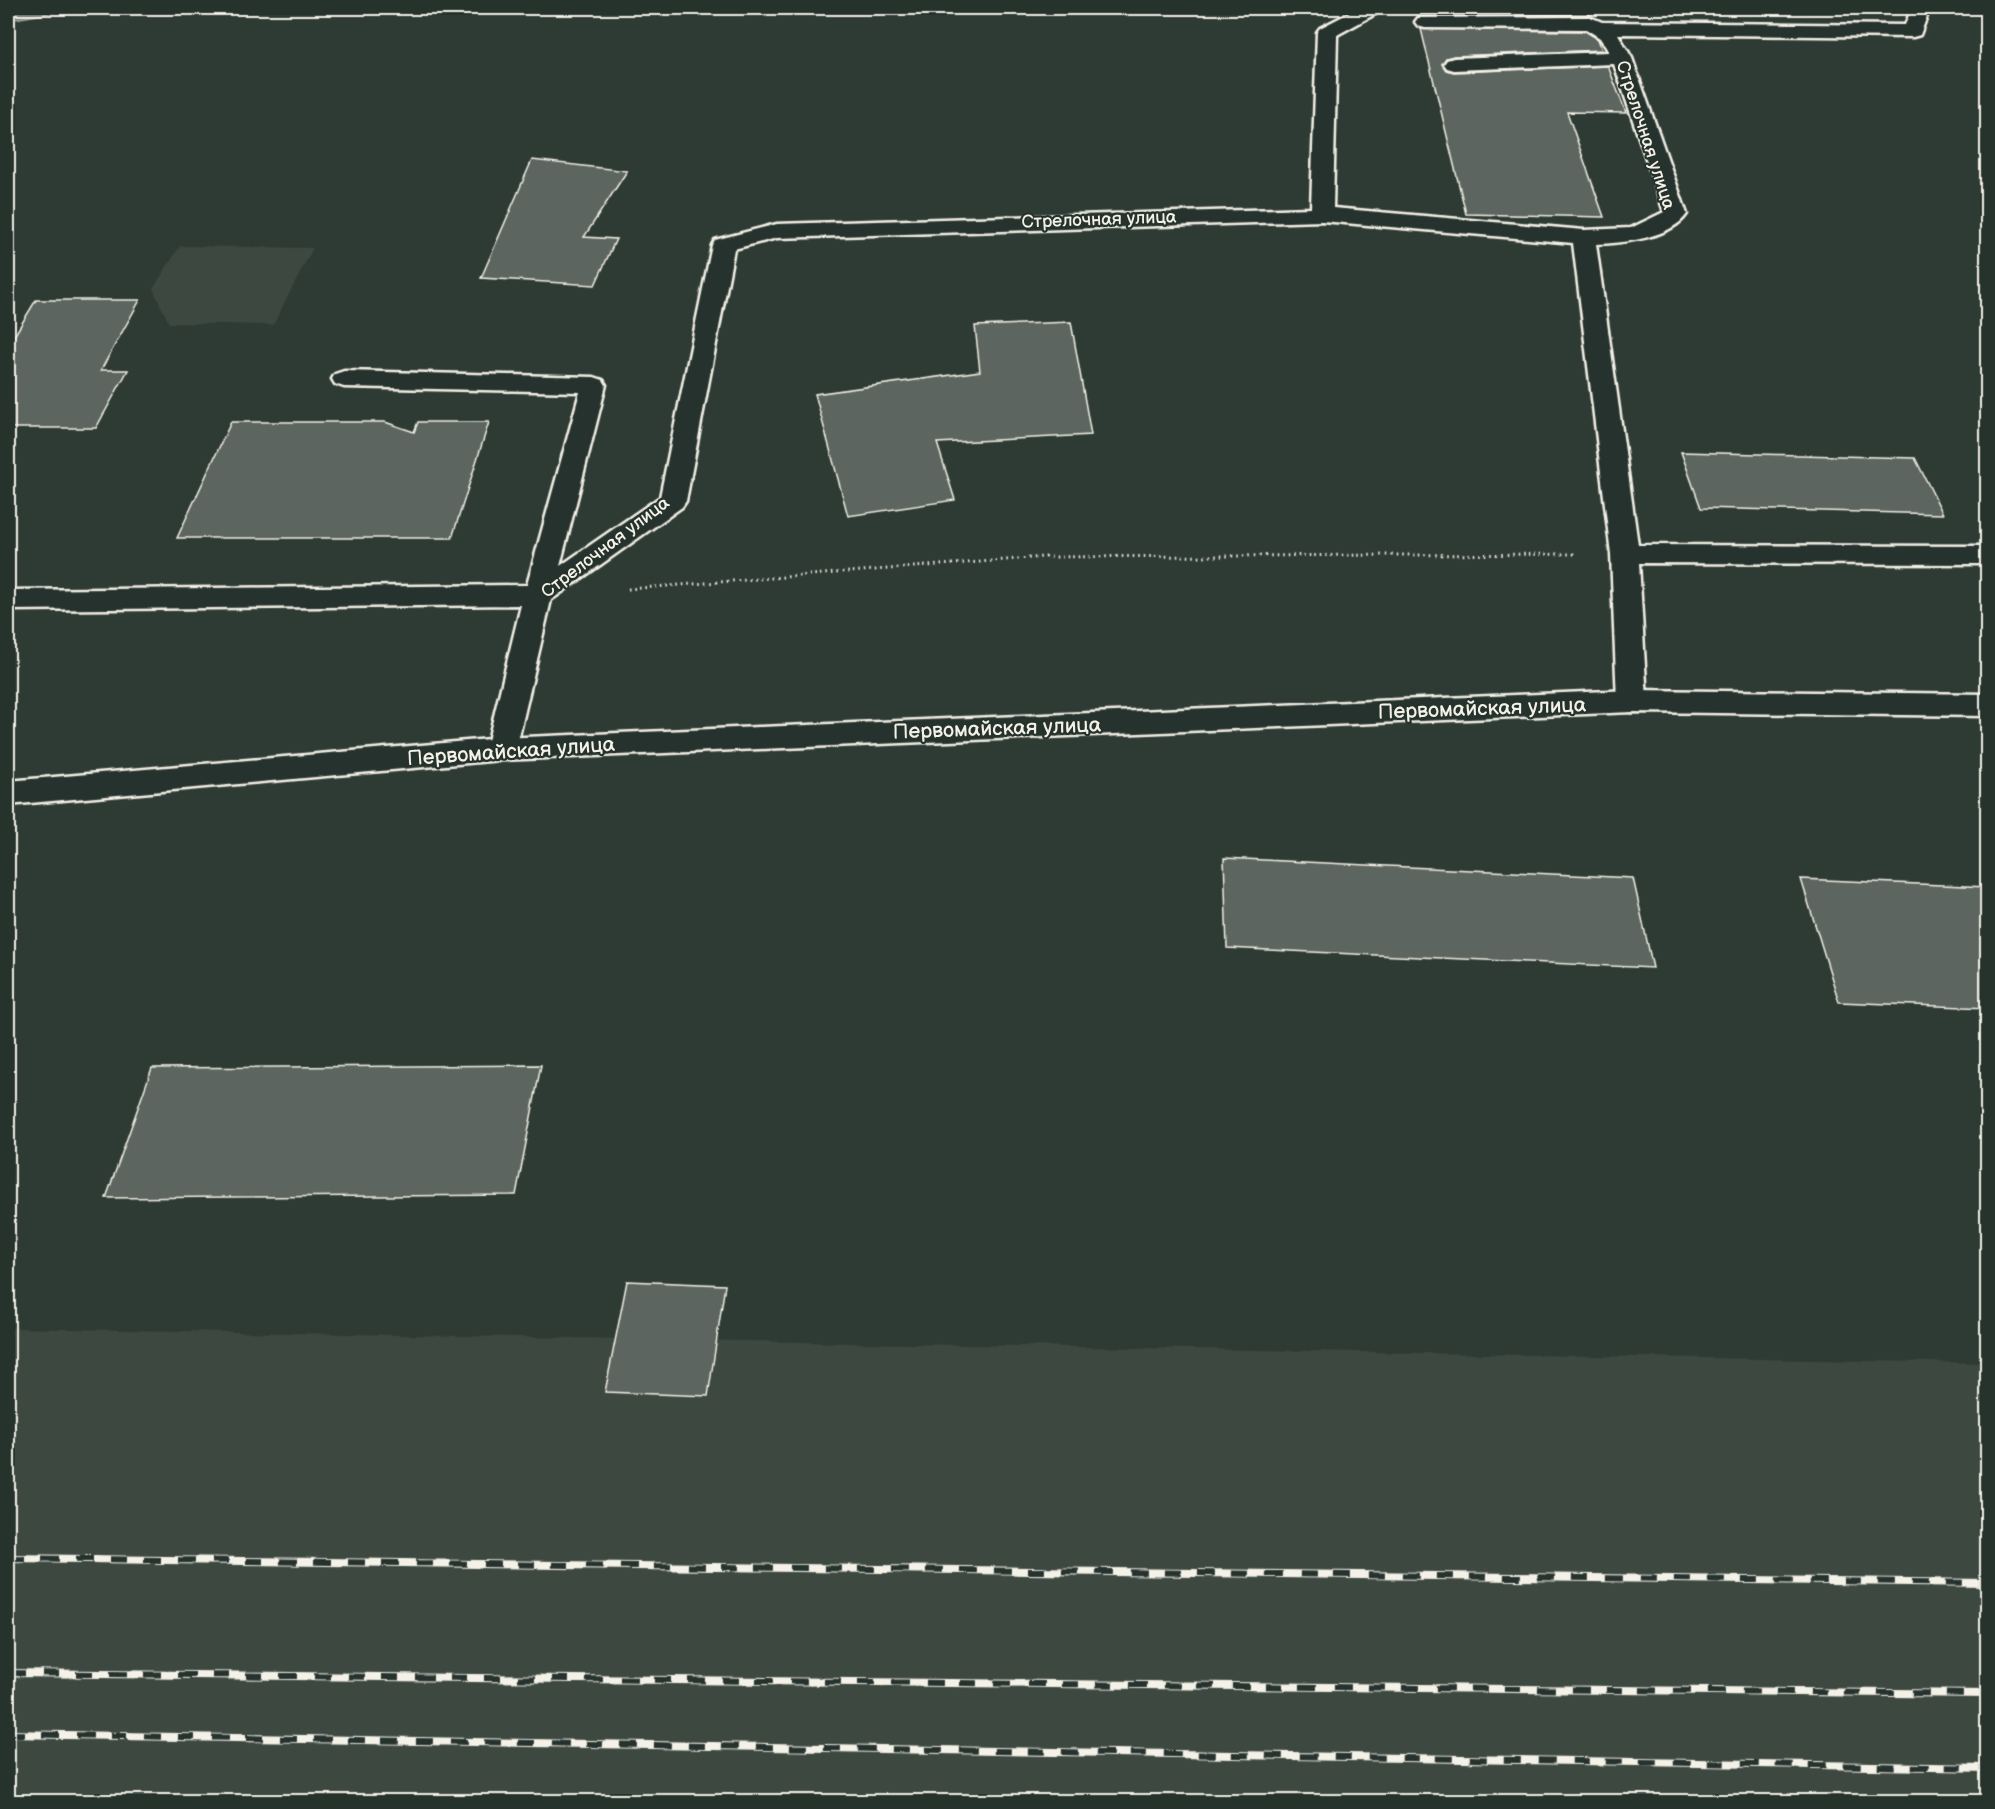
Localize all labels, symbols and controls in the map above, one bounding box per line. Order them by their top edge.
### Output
street label: Стрелочная улица [1612,58,1680,213]
street label: Стрелочная улица [1021,206,1177,233]
street label: Стрелочная улица [537,492,674,602]
street label: Первомайская улица [1377,692,1587,725]
street label: Первомайская улица [892,712,1102,745]
street label: Первомайская улица [406,732,616,771]

